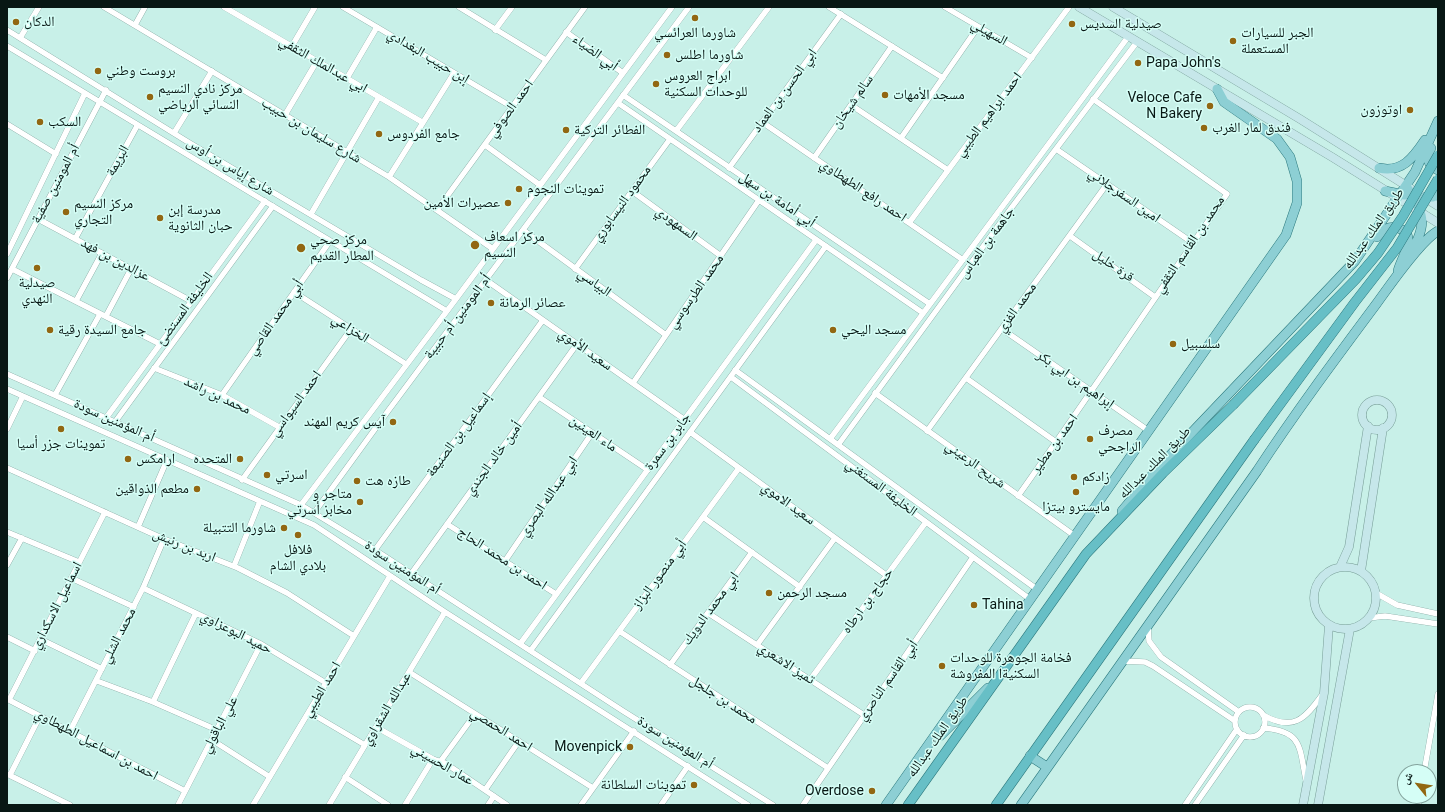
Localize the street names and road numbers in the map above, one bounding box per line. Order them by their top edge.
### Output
street label: السهيلي [968,16,1010,50]
street label: إبن حبيب البغدادي [384,26,472,88]
street label: أبي الضياء [569,31,621,75]
street label: ابي عبدالملك الثقفي [276,33,370,97]
street label: ابي الحسن بن العماد [749,46,821,136]
street label: احمد ابراهيم الطيبي [952,70,1026,160]
street label: سالم شيخان [828,72,878,132]
street label: احمد الصوفي [484,77,538,141]
street label: شارع سليمان بن حبيب [258,95,364,167]
street label: شارع إياس بن أوس [183,134,277,200]
street label: أم المومنين صفية [28,142,84,226]
street label: البريمة [103,143,133,179]
street label: احمد رافع الطهطاوي [816,156,910,226]
street label: محمود النيسابوري [589,163,655,245]
street label: امين السفرجلاني [1085,165,1163,227]
street label: أبي أمامة بن سهل [736,168,818,232]
street label: طريق الملك عبدالله [1340,185,1408,273]
street label: محمد بن القاسم الثقفي [1151,193,1229,297]
street label: السمهودي [652,203,700,245]
street label: جاهمة بن العباس [955,204,1019,282]
street label: عزالدين بن فهد [78,235,152,285]
street label: قرة خليل [1089,246,1137,286]
street label: محمد الطرسوسي [664,252,728,332]
street label: البياسي [574,265,614,301]
street label: الخليفة المستضئ [153,269,217,349]
street label: أم المومنين أم حبيبة [421,271,495,363]
street label: أبي محمد القاصي [244,277,308,359]
street label: محمد الفزي [993,280,1041,336]
street label: الخزاعي [328,311,372,347]
street label: سعيد الأموي [555,325,615,375]
street label: إبراهيم بن ابي بكر [1033,347,1117,413]
street label: احمد السيواسي [266,368,326,440]
street label: محمد بن راشد [181,373,253,419]
street label: إسماعيل بن الصنيعة [423,390,495,480]
street label: أم المؤمنين سودة [71,396,157,446]
street label: جابر بن سمرة [641,410,695,474]
street label: احمد بن مطير [1028,411,1082,477]
street label: ماء العينين [566,412,620,456]
street label: أمين خالد الجندي [462,419,526,499]
street label: طريق الملك عبدالله [1115,423,1195,503]
street label: شريح الرعيني [942,438,1008,492]
street label: ابي عبدالله البصري [516,454,582,540]
street label: الخليفة المستغني [842,456,920,520]
street label: سعيد الاموي [758,479,818,529]
street label: احمد بن محمد الحاج [454,524,550,594]
street label: اربد بن رنيش [150,526,218,566]
street label: أم المؤمنين سودة [361,537,443,599]
street label: أبي منصور البزاز [629,537,691,613]
street label: اسماعيل الاسكداري [28,559,86,653]
street label: حجاج بن ارطاه [839,565,897,637]
street label: ابي محمد الدويك [679,569,743,649]
street label: محمد الشلي [98,605,140,667]
street label: حميد البوعزاوي [197,608,275,658]
street label: أبي القاسم الناصري [854,637,922,725]
street label: تميز الاشعري [754,639,818,689]
street label: احمد الطيبي [299,659,345,721]
street label: عبدالله الشقراوي [359,669,415,749]
street label: محمد بن جلجل [686,672,760,728]
street label: علي الباقولي [198,693,242,757]
street label: طريق الملك عبدالله [904,693,972,781]
street label: احمد الحمصي [467,704,535,756]
street label: احمد بن اسماعيل الطهطاوي [31,705,161,785]
street label: أم المؤمنين سودة [634,713,716,773]
street label: عمار الحسيني [408,740,476,790]

